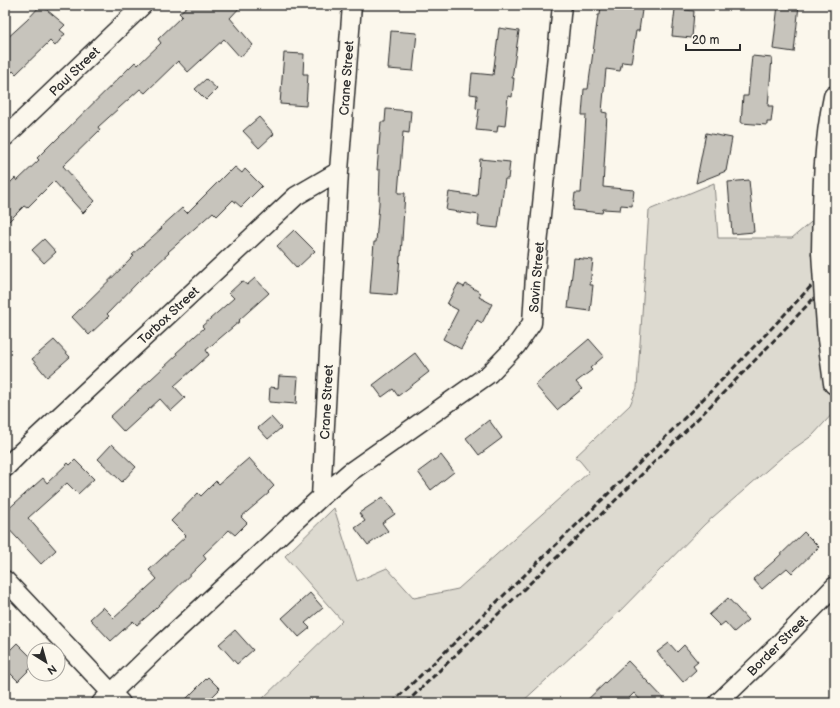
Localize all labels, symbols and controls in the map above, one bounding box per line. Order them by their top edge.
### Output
scale bar [686,26,740,52]
text: 20 m [692,33,719,48]
street label: Crane Street [336,40,358,116]
street label: Paul Street [46,44,103,100]
street label: Savin Street [526,241,548,313]
street label: Tarbox Street [135,283,203,348]
street label: Crane Street [317,364,337,440]
street label: Border Street [744,612,811,679]
north arrow [26,642,66,682]
text: N [45,662,59,677]

